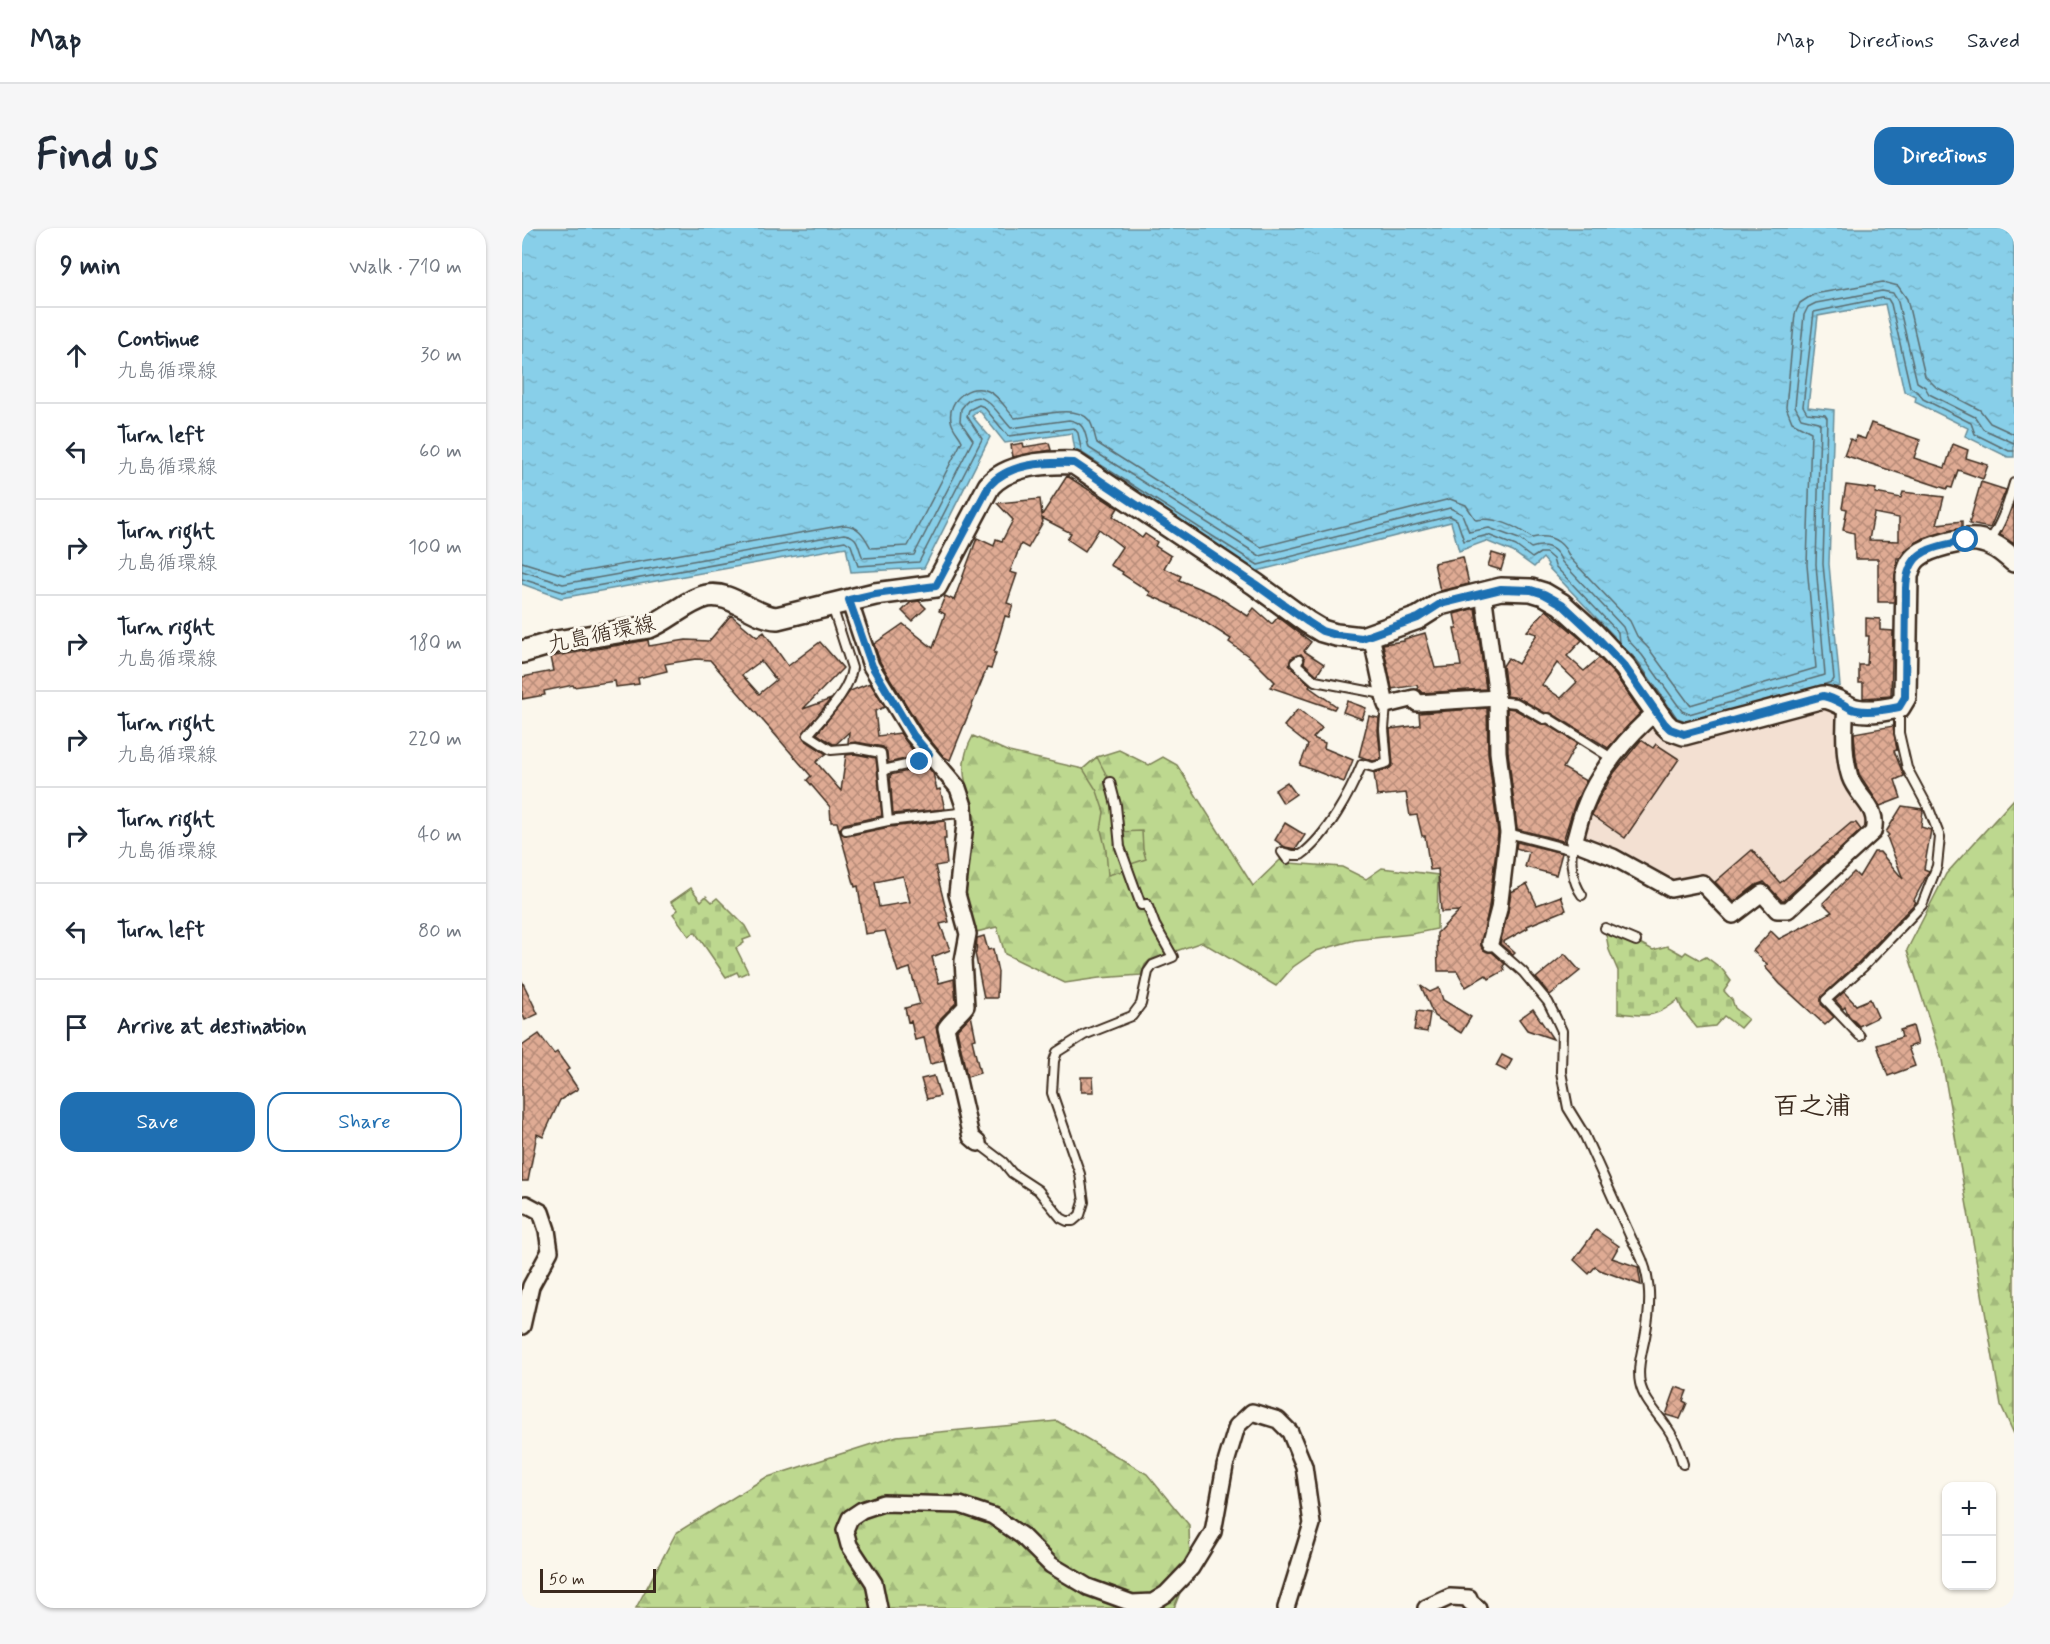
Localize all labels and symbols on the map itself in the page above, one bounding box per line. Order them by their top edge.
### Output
route start [1952,526,1978,552]
street label: 九島循環線 [545,610,658,660]
route end [906,748,932,774]
district label: 百之浦 [1773,1090,1851,1124]
scale bar [540,1566,656,1594]

